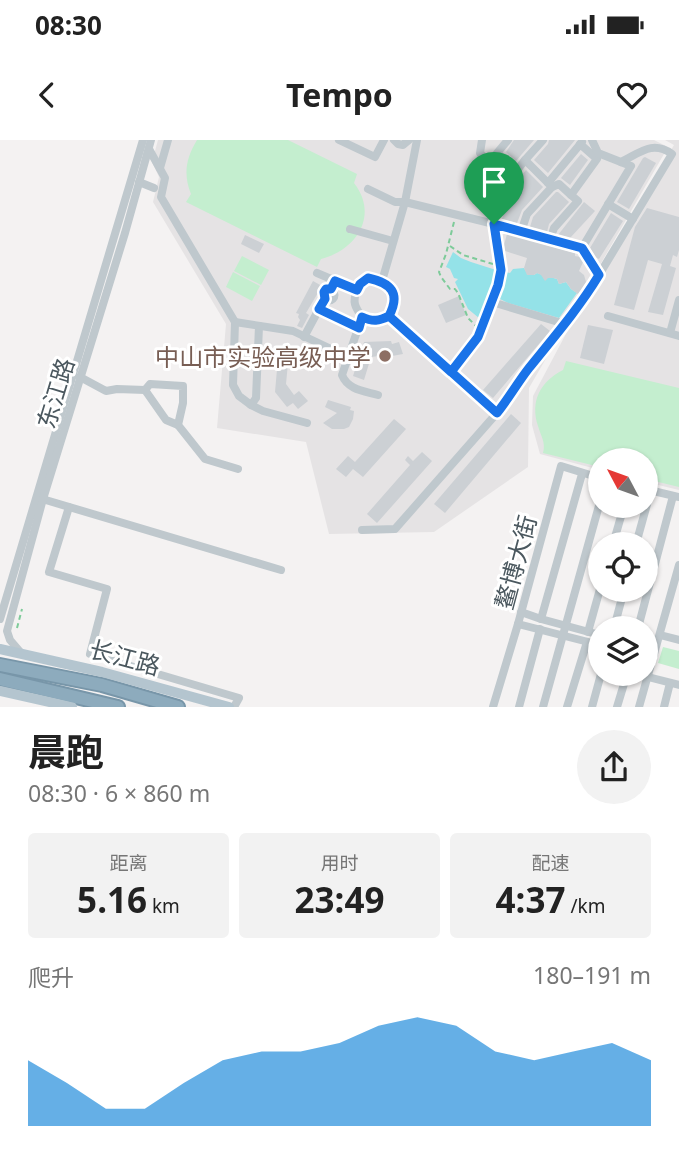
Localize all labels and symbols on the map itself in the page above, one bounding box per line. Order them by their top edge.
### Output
pin [464,152,524,224]
place label: 中山市实验高级中学 [155,340,371,373]
marker: 中山市实验高级中学 [377,348,393,364]
street label: 东江路 [29,354,81,432]
north arrow [588,448,658,518]
street label: 鳌博大街 [487,511,543,613]
street label: 长江路 [86,632,164,682]

